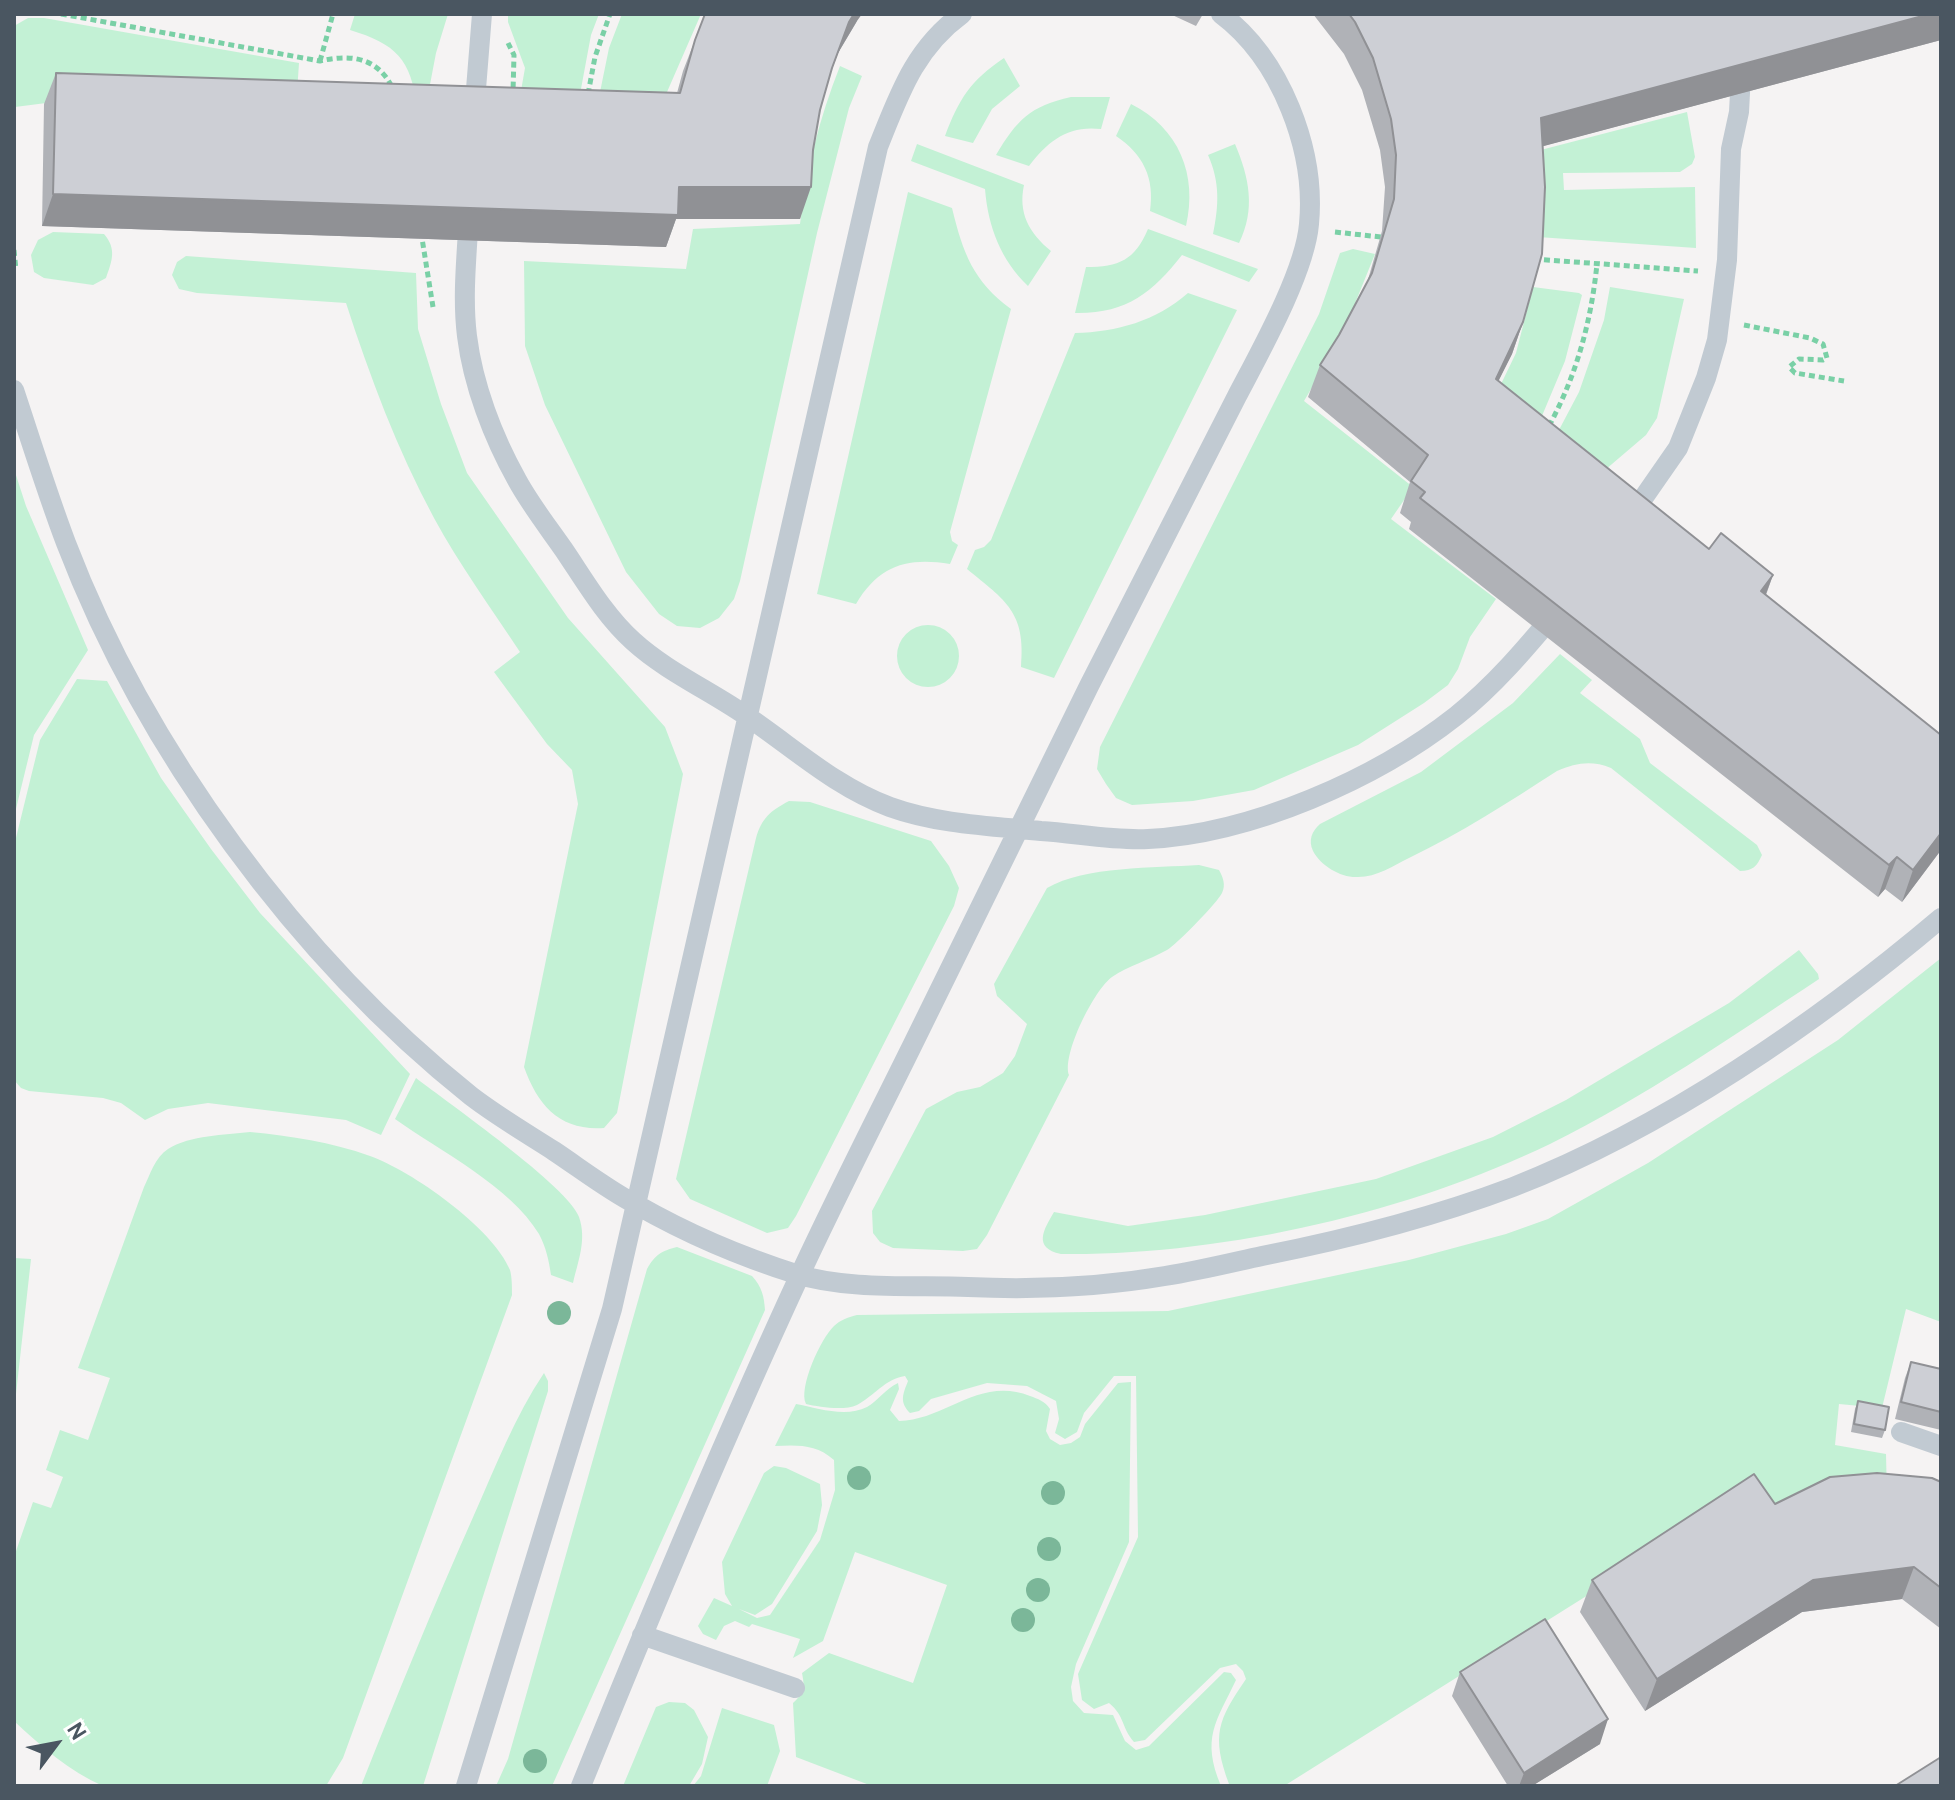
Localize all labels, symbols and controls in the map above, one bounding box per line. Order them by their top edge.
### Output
north arrow [16,1704,96,1784]
text: N [61,1717,92,1745]

